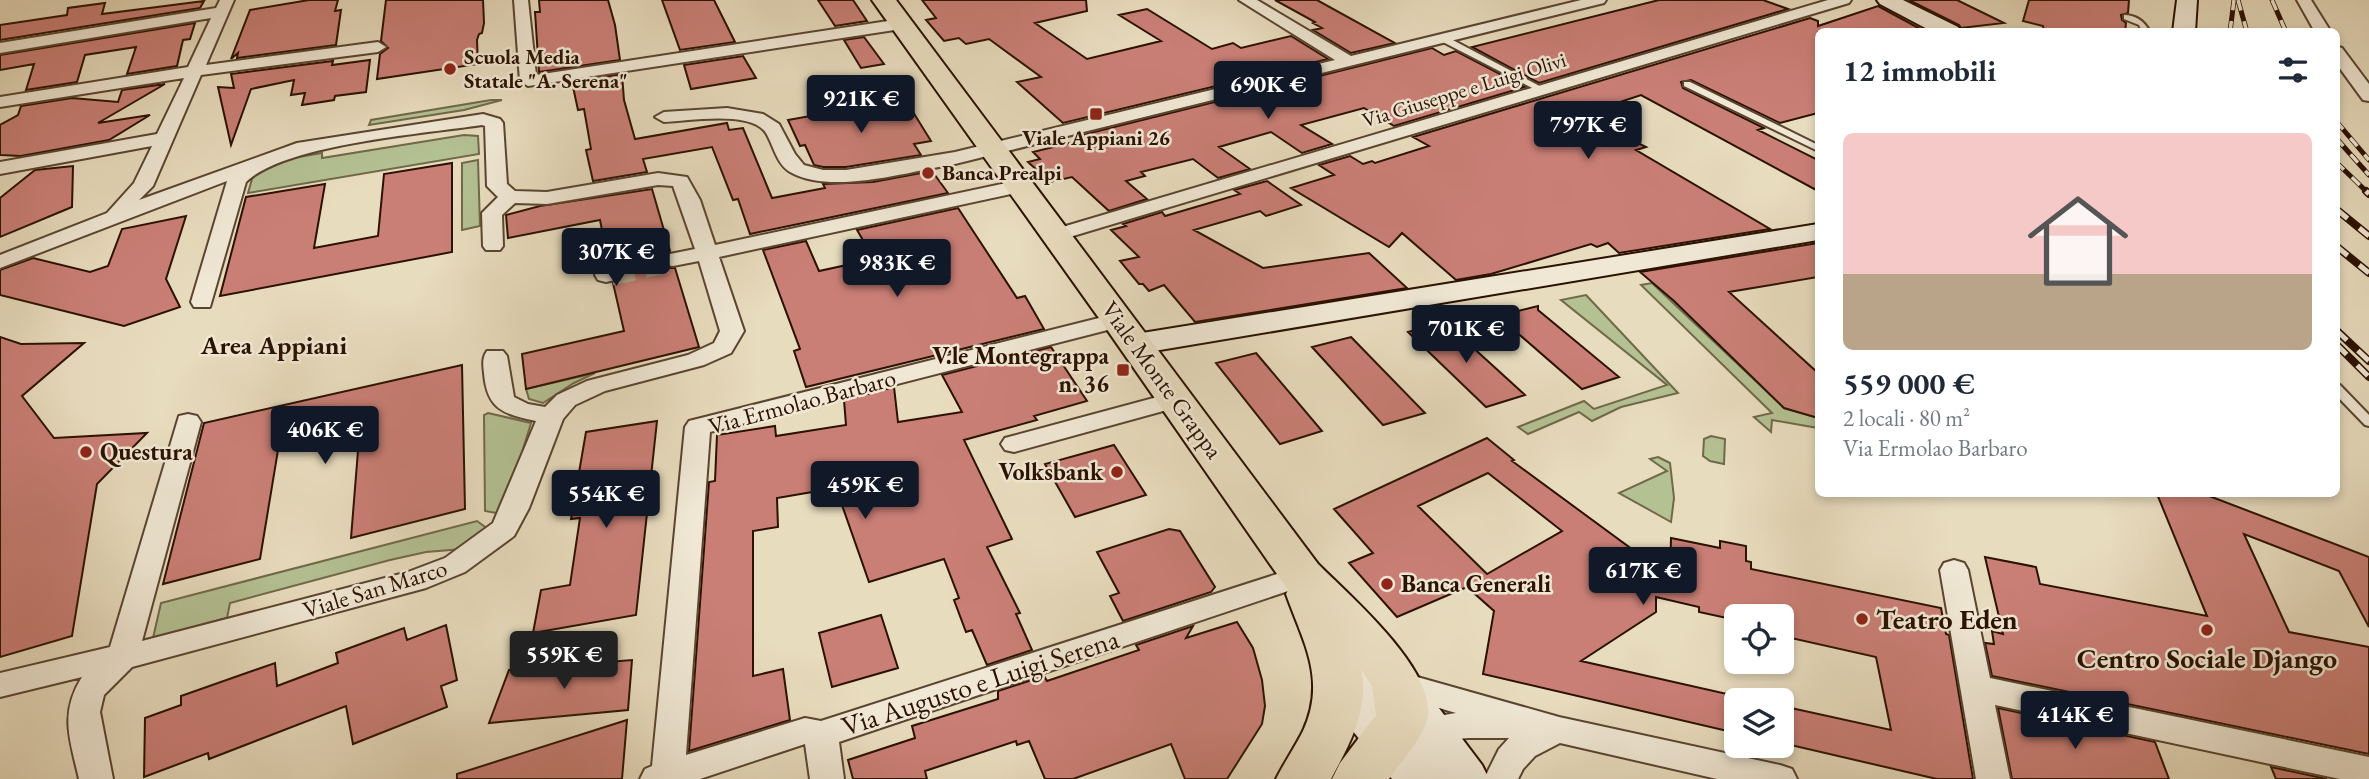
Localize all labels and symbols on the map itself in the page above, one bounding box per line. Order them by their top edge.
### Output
place label: Scuola Media Statale "A. Serena" [464,43,628,94]
street label: Via Giuseppe e Luigi Olivi [1359,46,1569,133]
marker: Scuola Media Statale "A. Serena" [442,61,458,77]
pin: 690K € [1211,61,1325,121]
pin: 921K € [804,76,918,135]
pin: 797K € [1531,102,1645,161]
marker: Viale Appiani 26 [1088,106,1104,122]
place label: Viale Appiani 26 [1022,124,1170,151]
place label: Banca Prealpi [942,159,1062,186]
marker: Banca Prealpi [920,165,936,181]
pin: 307K € [559,229,673,288]
pin: 983K € [840,240,954,299]
street label: Viale Monte Grappa [1095,295,1230,465]
pin: 701K € [1409,306,1523,365]
district label: Area Appiani [200,328,348,362]
place label: V.le Montegrappa n. 36 [932,340,1109,399]
street label: Via Ermolao Barbaro [705,362,899,441]
marker: V.le Montegrappa n. 36 [1115,362,1131,378]
pin: 406K € [268,406,382,466]
place label: Questura [100,436,193,467]
marker: Questura [78,444,94,460]
place label: Volksbank [998,456,1104,487]
pin: 459K € [808,462,922,521]
marker: Volksbank [1109,464,1125,480]
pin: 554K € [549,470,663,530]
pin: 617K € [1586,548,1700,607]
street label: Viale San Marco [299,552,451,625]
place label: Banca Generali [1401,568,1551,599]
marker: Banca Generali [1379,576,1395,592]
place label: Teatro Eden [1876,601,2018,637]
marker: Teatro Eden [1854,611,1870,627]
street label: Via Augusto e Luigi Serena [837,620,1124,744]
marker: Centro Sociale Django [2199,622,2215,638]
pin: 559K € [507,632,621,691]
place label: Centro Sociale Django [2077,640,2337,676]
pin: 414K € [2018,692,2132,751]

